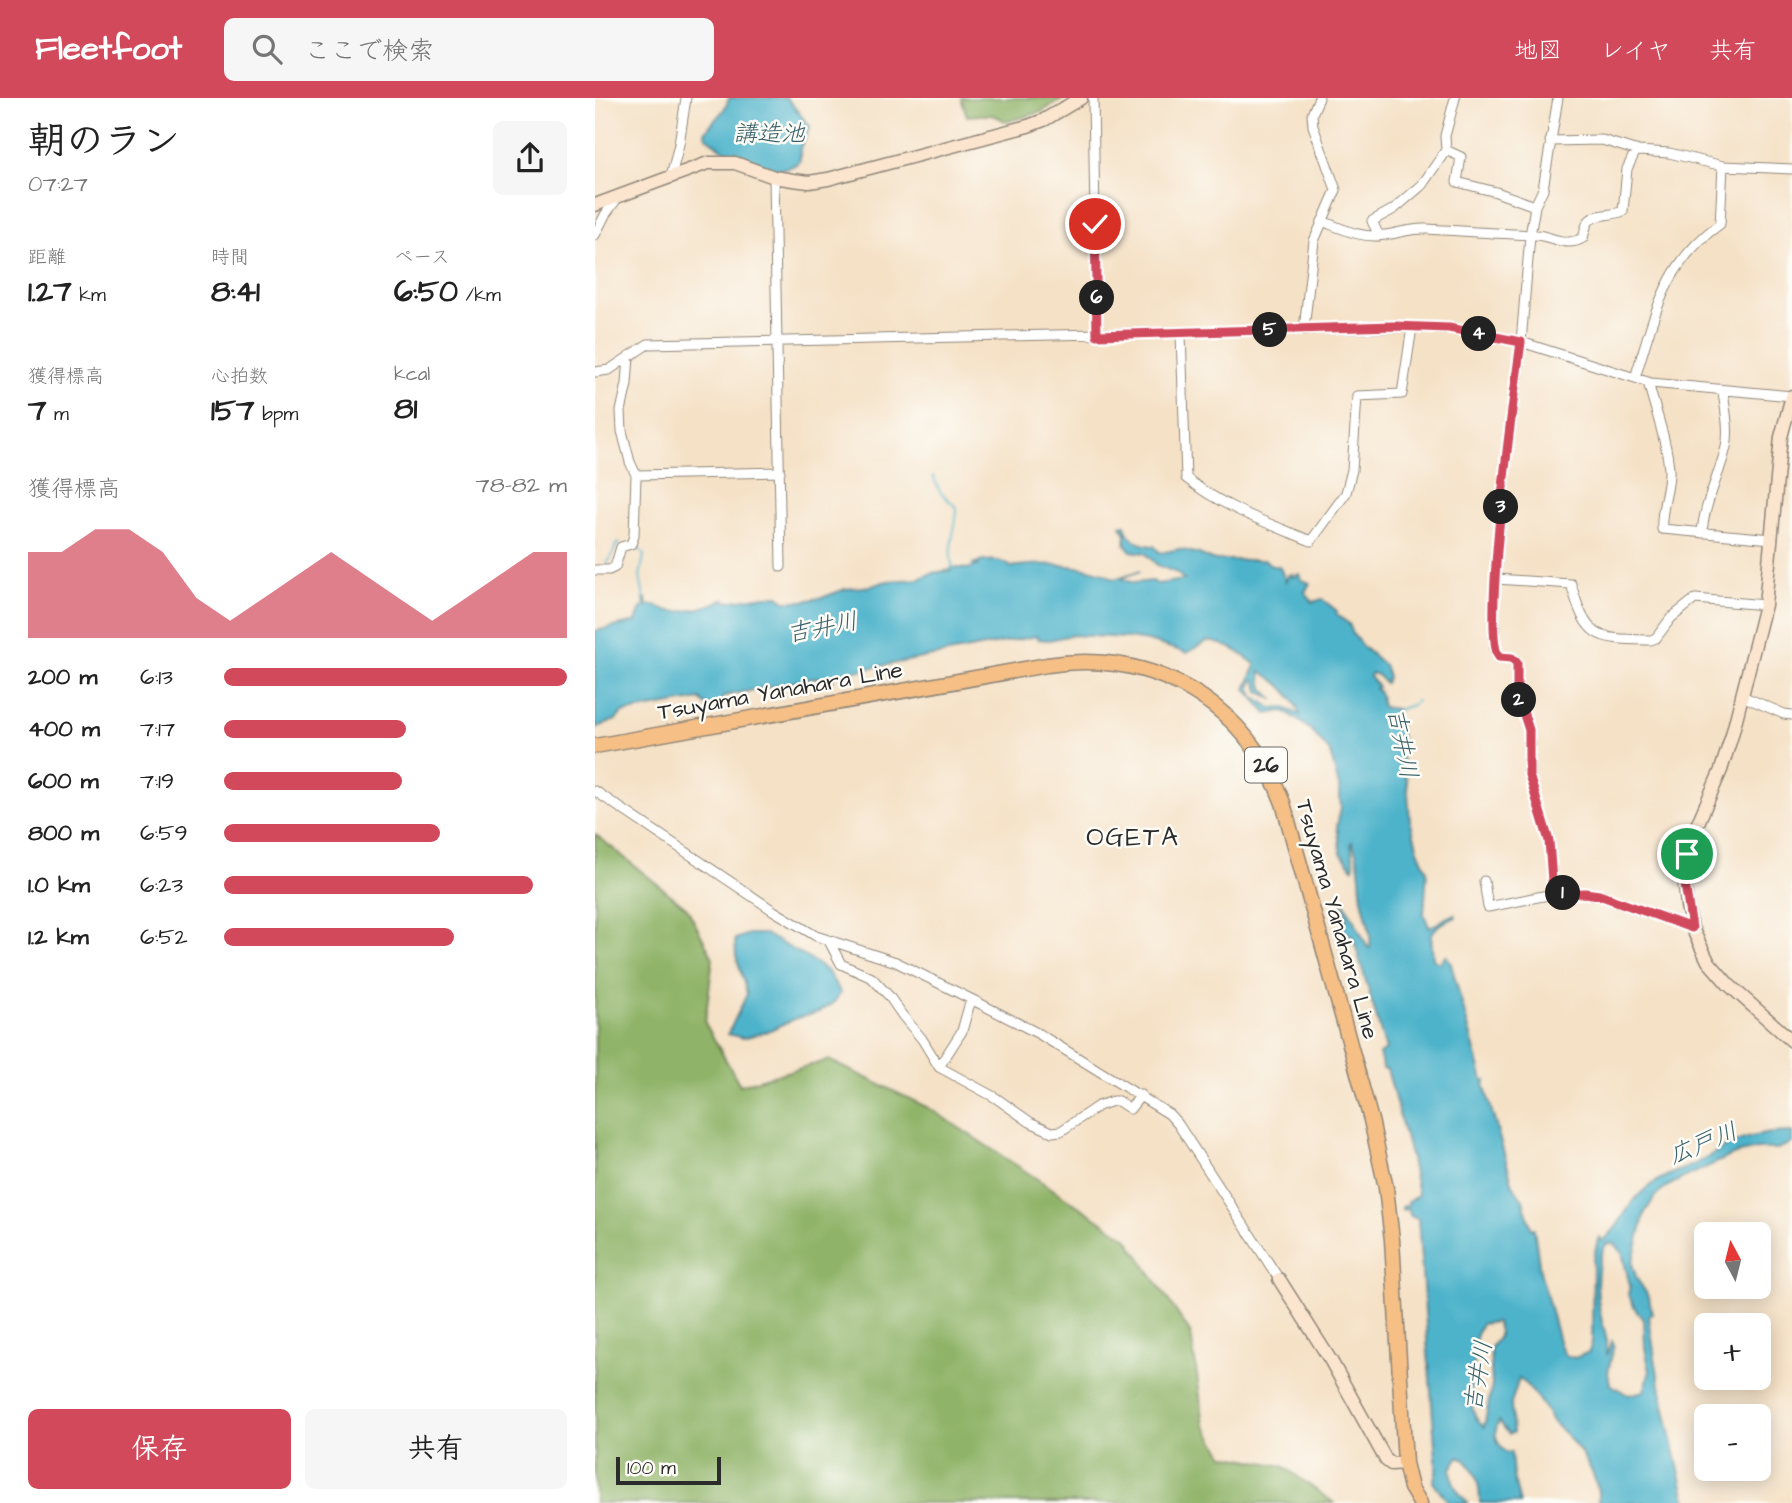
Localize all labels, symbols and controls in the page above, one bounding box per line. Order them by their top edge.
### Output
search box [224,18,714,81]
text: Fleetfoot [35,26,182,72]
icon: search [248,30,286,68]
text: ここで検索 [304,33,434,69]
text: 地図 [1514,34,1562,68]
text: レイヤ [1600,34,1671,68]
text: 共有 [1709,34,1757,68]
text: 朝のラン [28,116,180,168]
water label: 講造池 [733,117,806,151]
button: share [493,121,567,195]
text: 07:27 [28,168,88,200]
pin [1065,194,1125,254]
icon: check [1076,205,1114,243]
text: 距離 [28,244,66,271]
text: 時間 [211,244,249,271]
text: ペース [394,244,450,271]
text: 1.27 [28,271,72,313]
text: 8:41 [211,271,260,313]
text: 6:50 [394,271,458,313]
pin: 6 [1079,280,1115,316]
text: km [72,282,106,309]
text: /km [458,282,501,309]
text: 6 [1091,284,1102,311]
pin: 5 [1253,313,1287,348]
text: 5 [1263,316,1276,343]
pin: 4 [1461,316,1497,352]
text: 4 [1472,320,1485,347]
text: kcal [394,361,430,388]
text: 獲得標高 [28,363,104,390]
text: 心拍数 [211,363,268,390]
text: 81 [394,388,417,430]
text: 7 [28,390,46,432]
text: 157 [211,390,255,432]
text: m [46,401,69,428]
text: bpm [255,401,298,428]
text: 78–82 m [476,469,567,501]
text: 獲得標高 [28,473,120,505]
pin: 3 [1483,490,1518,524]
text: 3 [1496,493,1505,520]
water label: 吉井川 [784,604,861,652]
street label: Tsuyama Yanahara Line [655,654,905,729]
text: 200 m [28,661,97,693]
text: 6:13 [140,661,173,693]
pin: 2 [1501,682,1537,718]
text: 2 [1513,686,1524,713]
water label: 吉井川 [1378,705,1426,782]
text: 400 m [28,713,100,745]
text: 7:17 [140,713,175,745]
road number: 26 [1245,748,1287,782]
text: 600 m [28,765,99,797]
text: 7:19 [140,765,174,797]
street label: Tsuyama Yanahara Line [1287,796,1387,1043]
text: 800 m [28,817,99,849]
text: 6:59 [140,817,188,849]
district label: OGETA [1086,819,1180,855]
pin [1657,824,1717,884]
icon: arrive [1668,835,1706,873]
text: 1.0 km [28,869,90,901]
text: 6:23 [140,869,183,901]
pin: 1 [1545,876,1581,910]
text: 1 [1561,879,1564,906]
text: 1.2 km [28,921,89,953]
text: 6:52 [140,921,188,953]
water label: 広戸川 [1664,1115,1743,1173]
north arrow [1694,1222,1771,1298]
map controls [1694,1222,1771,1481]
button: + [1694,1313,1771,1390]
water label: 吉井川 [1457,1338,1501,1414]
button: − [1694,1404,1771,1481]
button: 保存 [28,1409,291,1489]
button: 共有 [305,1409,567,1489]
scale bar [616,1454,721,1486]
text: 100 m [627,1455,676,1482]

